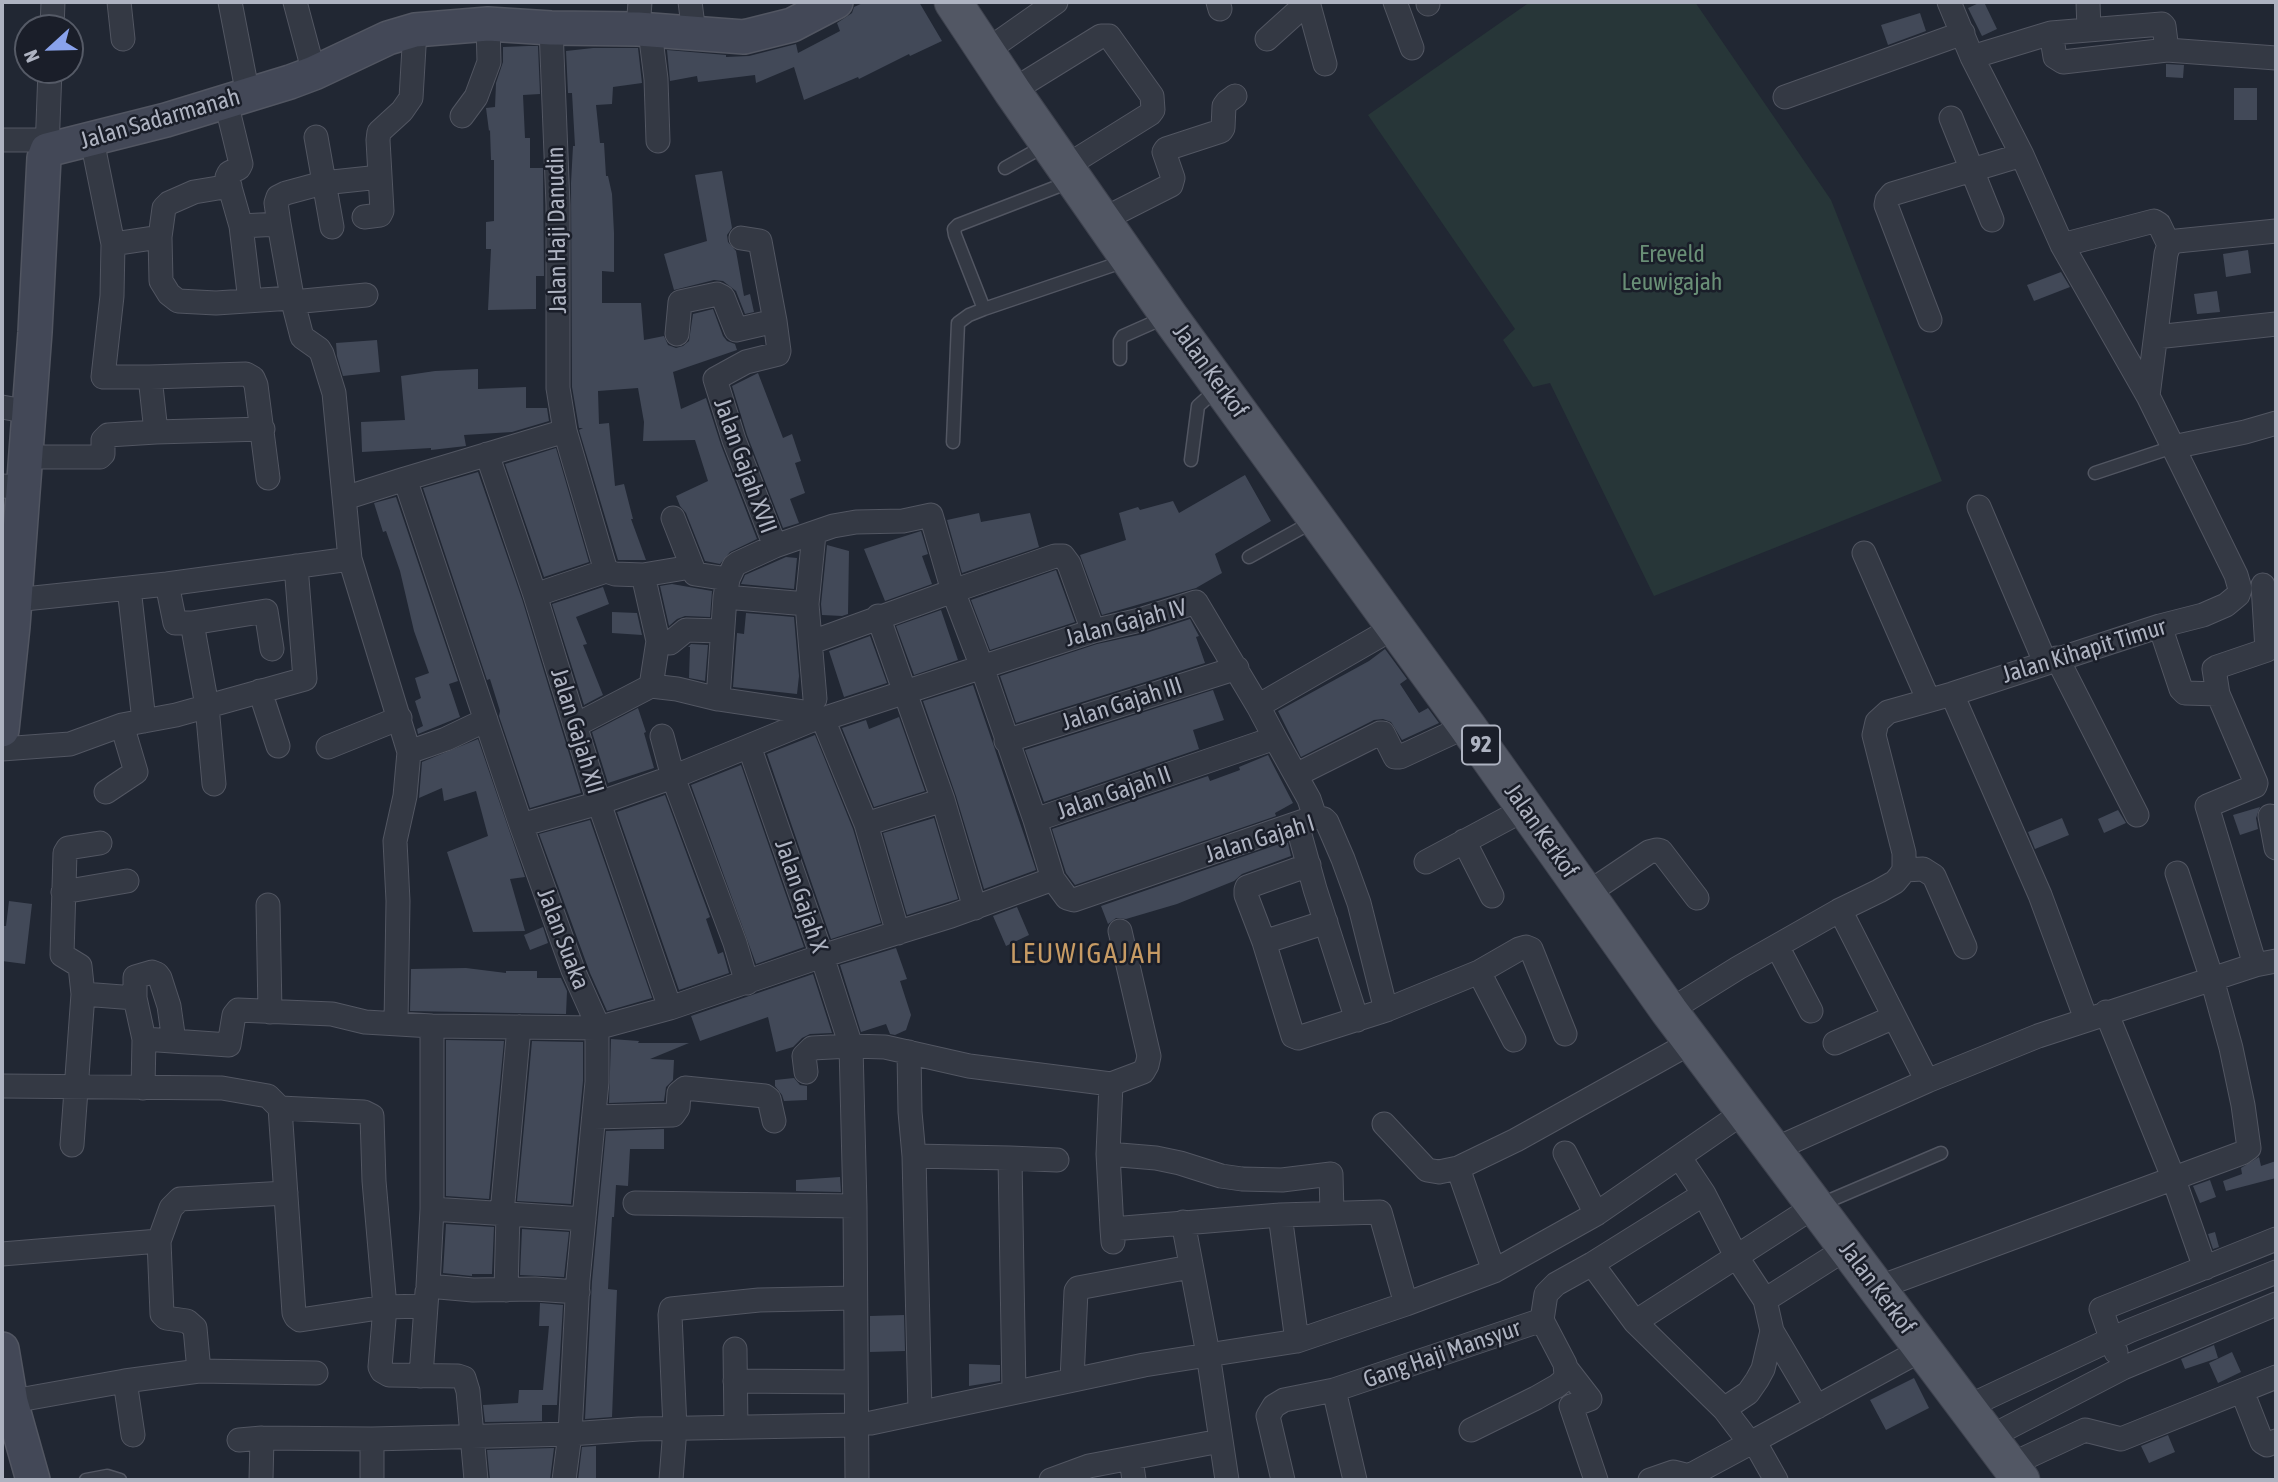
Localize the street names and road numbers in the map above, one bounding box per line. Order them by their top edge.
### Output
street label: Jalan Sadarmanah [77,82,243,156]
street label: Jalan Haji Danudin [541,146,573,314]
street label: Jalan Kerkof [1166,319,1254,423]
street label: Jalan Gajah XVII [707,395,783,537]
street label: Jalan Gajah IV [1062,593,1190,653]
street label: Jalan Kihapit Timur [1999,612,2169,690]
street label: Jalan Gajah XII [544,665,610,797]
street label: Jalan Gajah III [1058,671,1186,737]
road number: 92 [1462,726,1500,764]
street label: Jalan Gajah II [1053,760,1175,826]
street label: Jalan Kerkof [1498,778,1584,884]
street label: Jalan Gajah I [1202,809,1318,869]
street label: Jalan Gajah X [768,836,834,956]
street label: Jalan Suaka [531,884,595,994]
street label: Jalan Kerkof [1833,1236,1921,1340]
street label: Gang Haji Mansyur [1360,1314,1524,1394]

